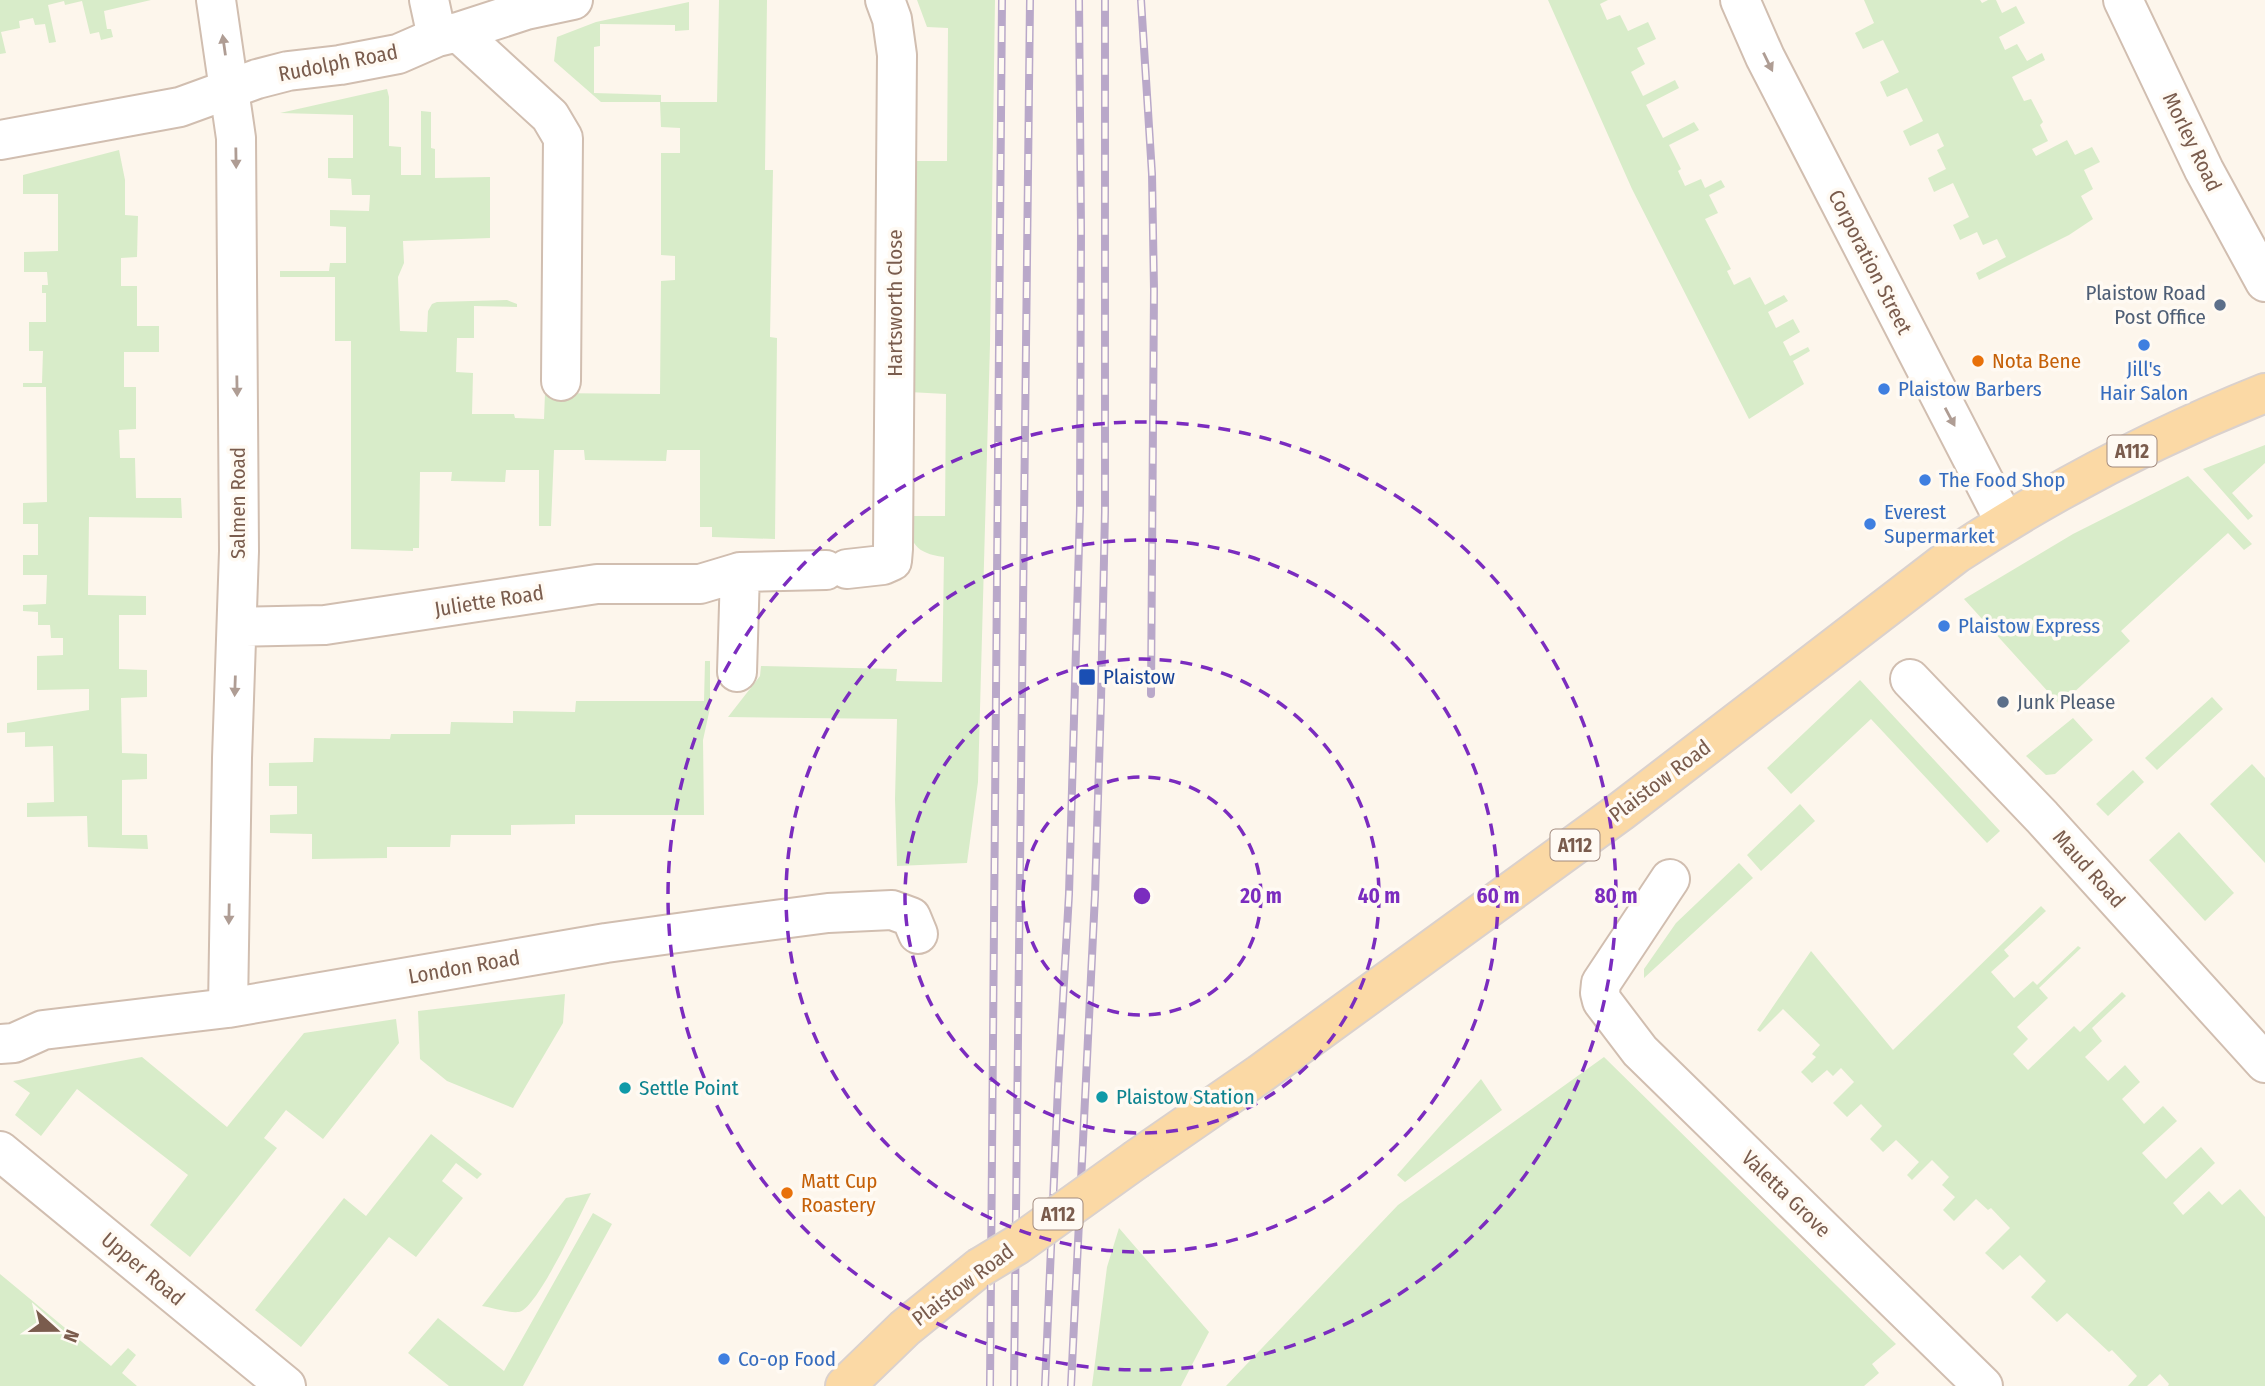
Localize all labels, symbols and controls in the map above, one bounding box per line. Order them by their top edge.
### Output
one-way arrow [218,34,229,56]
street label: Rudolph Road [276,39,400,87]
one-way arrow [1762,52,1773,72]
street label: Morley Road [2157,88,2227,196]
one-way arrow [230,147,242,169]
street label: Corporation Street [1822,185,1918,339]
street label: Hartsworth Close [882,229,908,377]
place label: Plaistow Road Post Office [2085,280,2206,330]
marker: Plaistow Road Post Office [2212,297,2228,313]
marker: Jill's Hair Salon [2136,337,2152,353]
place label: Nota Bene [1992,348,2081,374]
marker: Nota Bene [1970,353,1986,369]
place label: Jill's Hair Salon [2100,356,2188,406]
one-way arrow [232,375,243,397]
place label: Plaistow Barbers [1898,376,2042,402]
marker: Plaistow Barbers [1876,381,1892,397]
one-way arrow [1943,408,1955,428]
road number: A112 [2108,436,2156,466]
street label: Salmen Road [225,447,251,559]
place label: The Food Shop [1939,467,2066,493]
marker: The Food Shop [1917,472,1933,488]
place label: Everest Supermarket [1884,499,1995,549]
marker: Everest Supermarket [1862,516,1878,532]
street label: Juliette Road [433,580,545,622]
place label: Plaistow Express [1958,613,2100,639]
marker: Plaistow Express [1936,618,1952,634]
place label: Plaistow [1103,664,1175,690]
marker: Plaistow [1077,667,1097,687]
one-way arrow [229,676,240,698]
place label: Junk Please [2017,689,2115,715]
marker: Junk Please [1995,694,2011,710]
street label: Plaistow Road [1604,734,1716,828]
street label: Maud Road [2047,825,2131,913]
road number: A112 [1550,830,1600,860]
text: 20 m [1239,883,1282,909]
text: 40 m [1358,883,1400,909]
text: 60 m [1477,883,1519,909]
text: 80 m [1595,883,1637,909]
centre of rings [1130,884,1154,908]
one-way arrow [223,903,235,925]
street label: London Road [406,944,522,990]
place label: Settle Point [639,1075,739,1101]
marker: Settle Point [617,1080,633,1096]
place label: Plaistow Station [1116,1084,1255,1110]
marker: Plaistow Station [1094,1089,1110,1105]
street label: Valetta Grove [1736,1145,1836,1243]
place label: Matt Cup Roastery [801,1168,877,1218]
marker: Matt Cup Roastery [779,1185,795,1201]
road number: A112 [1034,1198,1082,1230]
street label: Upper Road [96,1227,190,1311]
street label: Plaistow Road [907,1238,1019,1332]
north arrow [21,1295,91,1365]
text: N [59,1326,84,1345]
place label: Co-op Food [738,1346,836,1372]
marker: Co-op Food [716,1351,732,1367]

